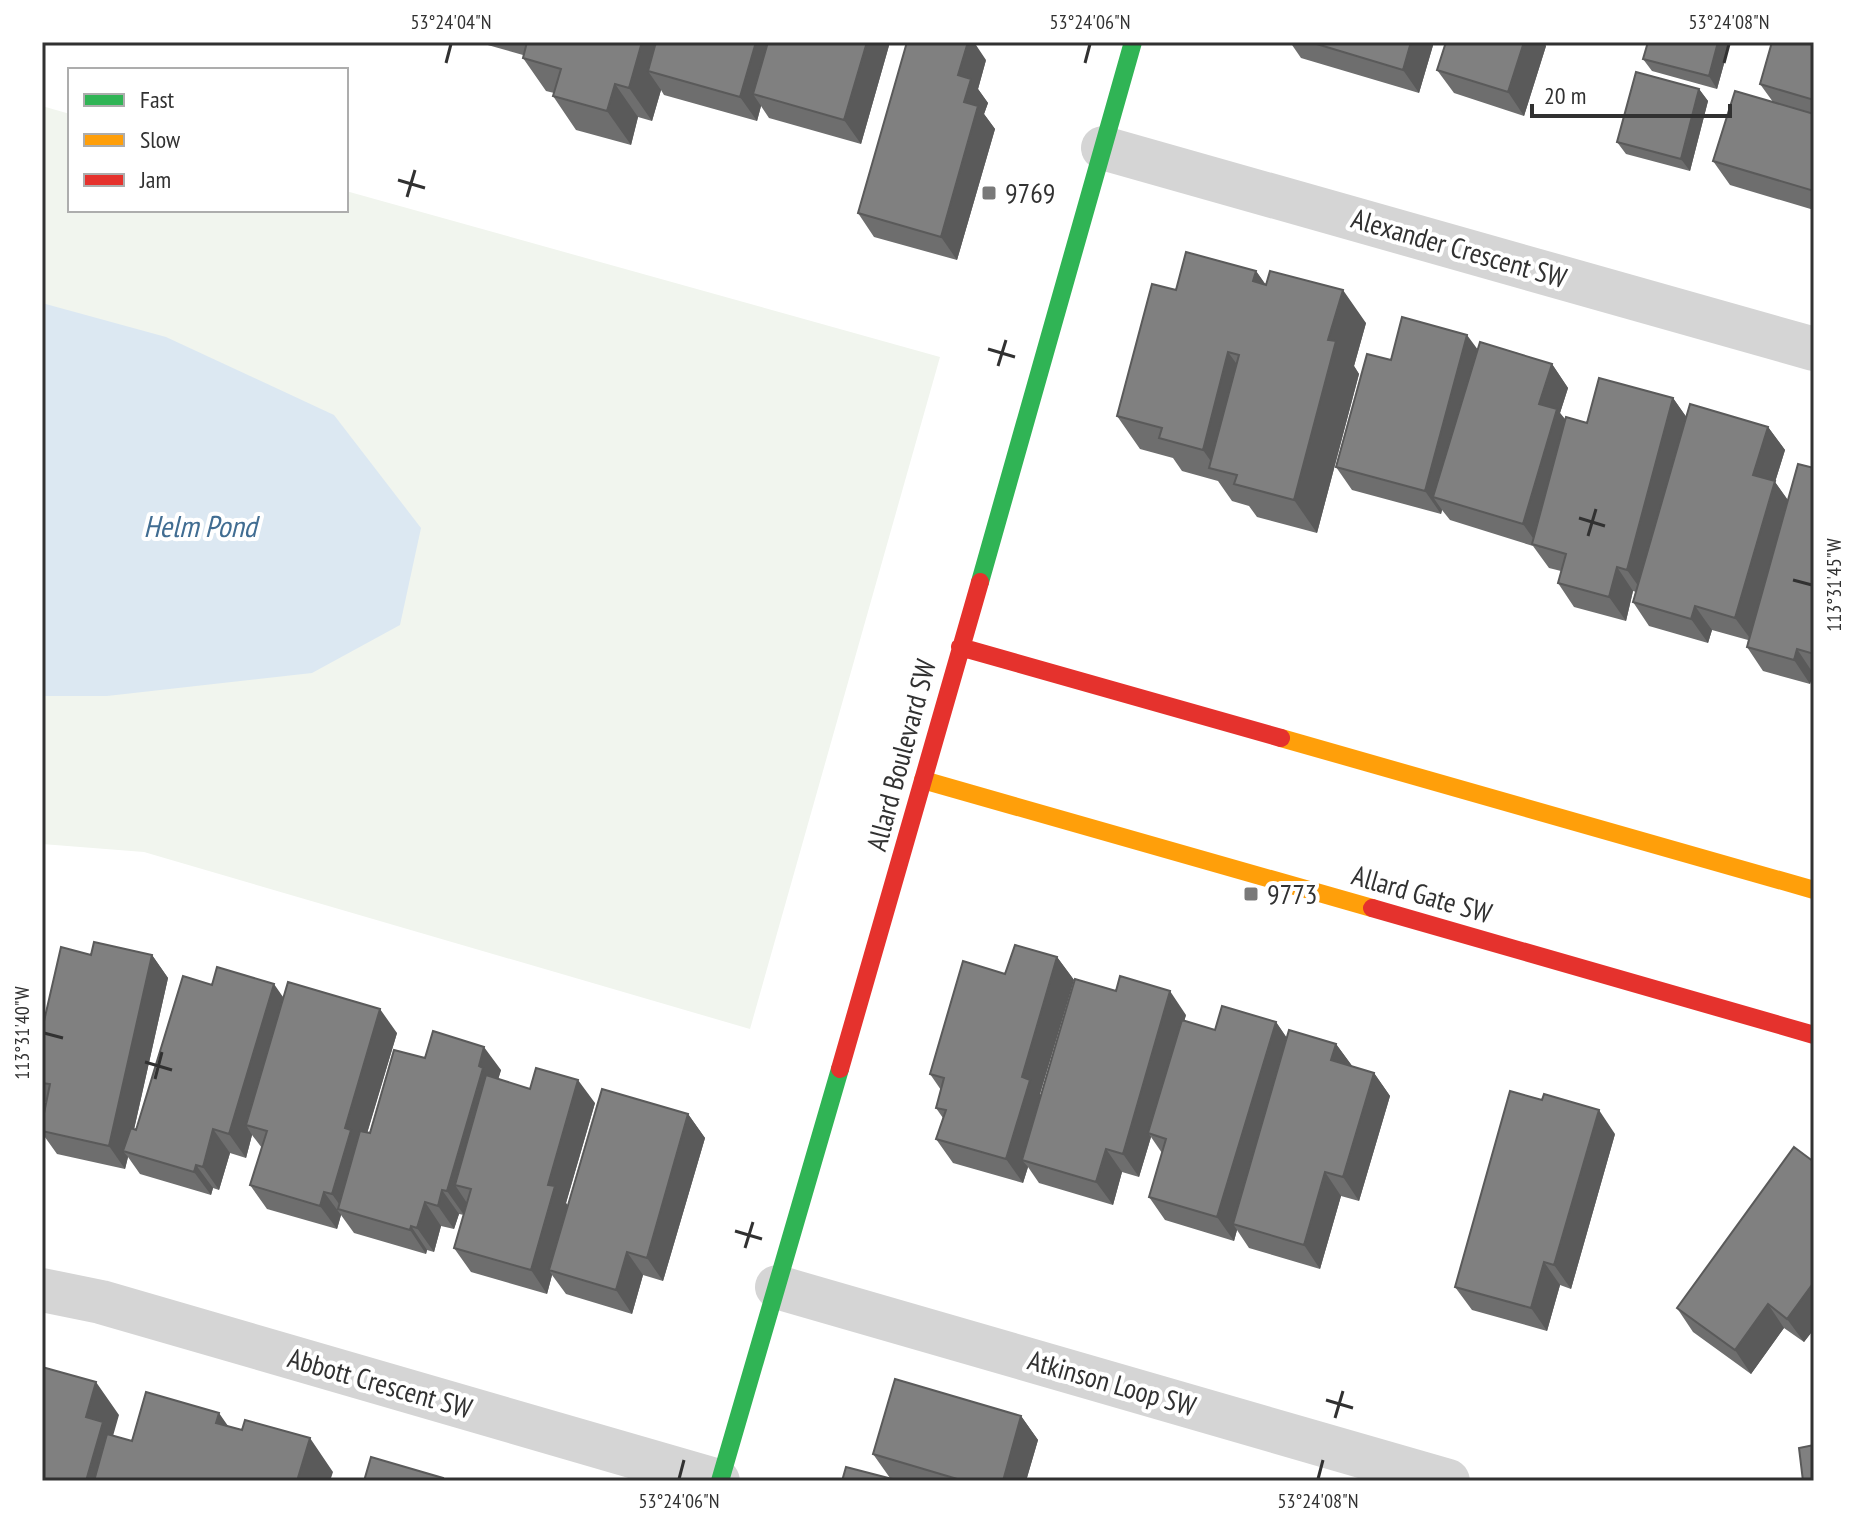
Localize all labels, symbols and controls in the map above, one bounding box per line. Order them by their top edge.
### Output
text: 53°24'04"N [411,9,491,35]
text: 53°24'06"N [1050,9,1130,35]
text: 53°24'08"N [1689,9,1769,35]
legend [68,68,348,212]
scale bar [1532,68,1730,118]
text: 20 m [1544,80,1586,111]
text: Fast [140,84,175,115]
text: Slow [140,124,181,155]
text: Jam [139,164,171,195]
place label: 9769 [1005,174,1055,211]
marker: 9769 [980,184,998,202]
street label: Alexander Crescent SW [1347,199,1571,296]
water label: Helm Pond [143,506,261,545]
text: 113°31'45"W [1821,538,1847,632]
street label: Allard Boulevard SW [857,655,944,855]
street label: Allard Gate SW [1348,856,1497,931]
place label: 9773 [1267,875,1317,912]
marker: 9773 [1242,885,1260,903]
text: 113°31'40"W [9,986,35,1080]
street label: Abbott Crescent SW [284,1339,477,1427]
street label: Atkinson Loop SW [1024,1341,1201,1424]
text: 53°24'06"N [639,1488,719,1514]
text: 53°24'08"N [1278,1488,1358,1514]

